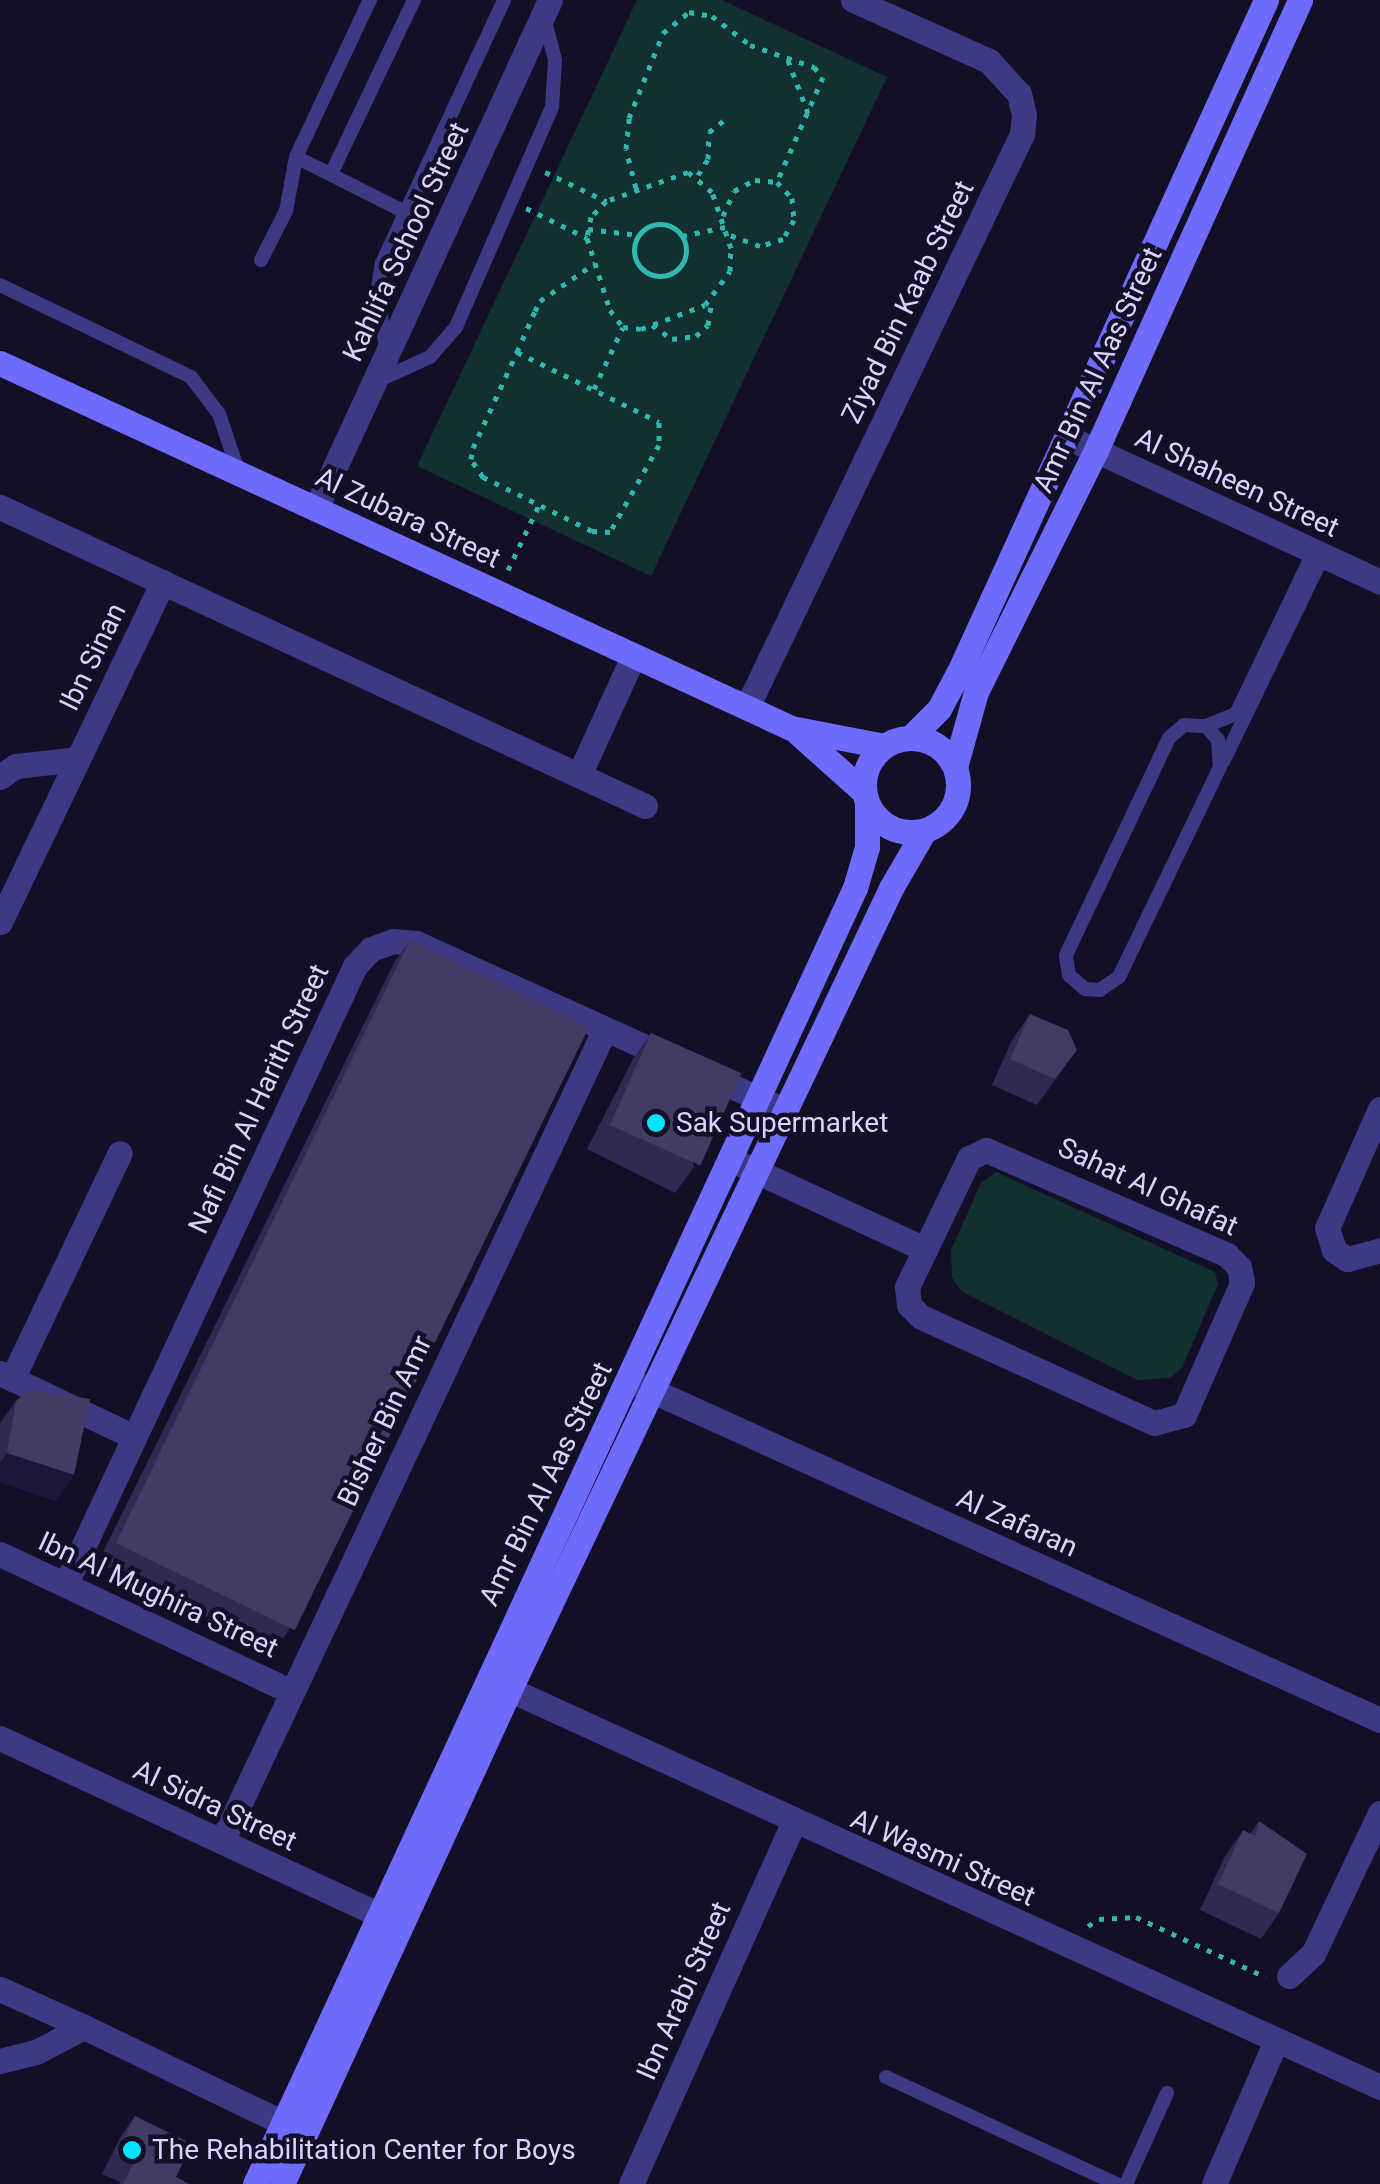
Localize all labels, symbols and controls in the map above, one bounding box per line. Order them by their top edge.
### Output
street label: Kahlifa School Street [336,117,476,367]
street label: Ziyad Bin Kaab Street [835,175,981,429]
street label: Amr Bin Al Aas Street [1026,242,1170,498]
street label: Al Shaheen Street [1130,421,1344,545]
street label: Al Zubara Street [310,461,506,575]
street label: Ibn Sinan [53,598,133,716]
street label: Nafi Bin Al Harith Street [182,959,336,1239]
place label: Sak Supermarket [676,1106,888,1140]
marker: Sak Supermarket [645,1112,667,1134]
street label: Sahat Al Ghafat [1053,1131,1243,1243]
street label: Bisher Bin Amr [331,1330,439,1512]
street label: Amr Bin Al Aas Street [472,1357,620,1611]
street label: Al Zafaran [951,1481,1083,1565]
street label: Ibn Al Mughira Street [33,1525,283,1665]
street label: Al Sidra Street [128,1754,302,1858]
street label: Al Wasmi Street [846,1802,1040,1914]
street label: Ibn Arabi Street [630,1897,738,2085]
place label: The Rehabilitation Center for Boys [152,2133,576,2167]
marker: The Rehabilitation Center for Boys [121,2139,143,2161]

